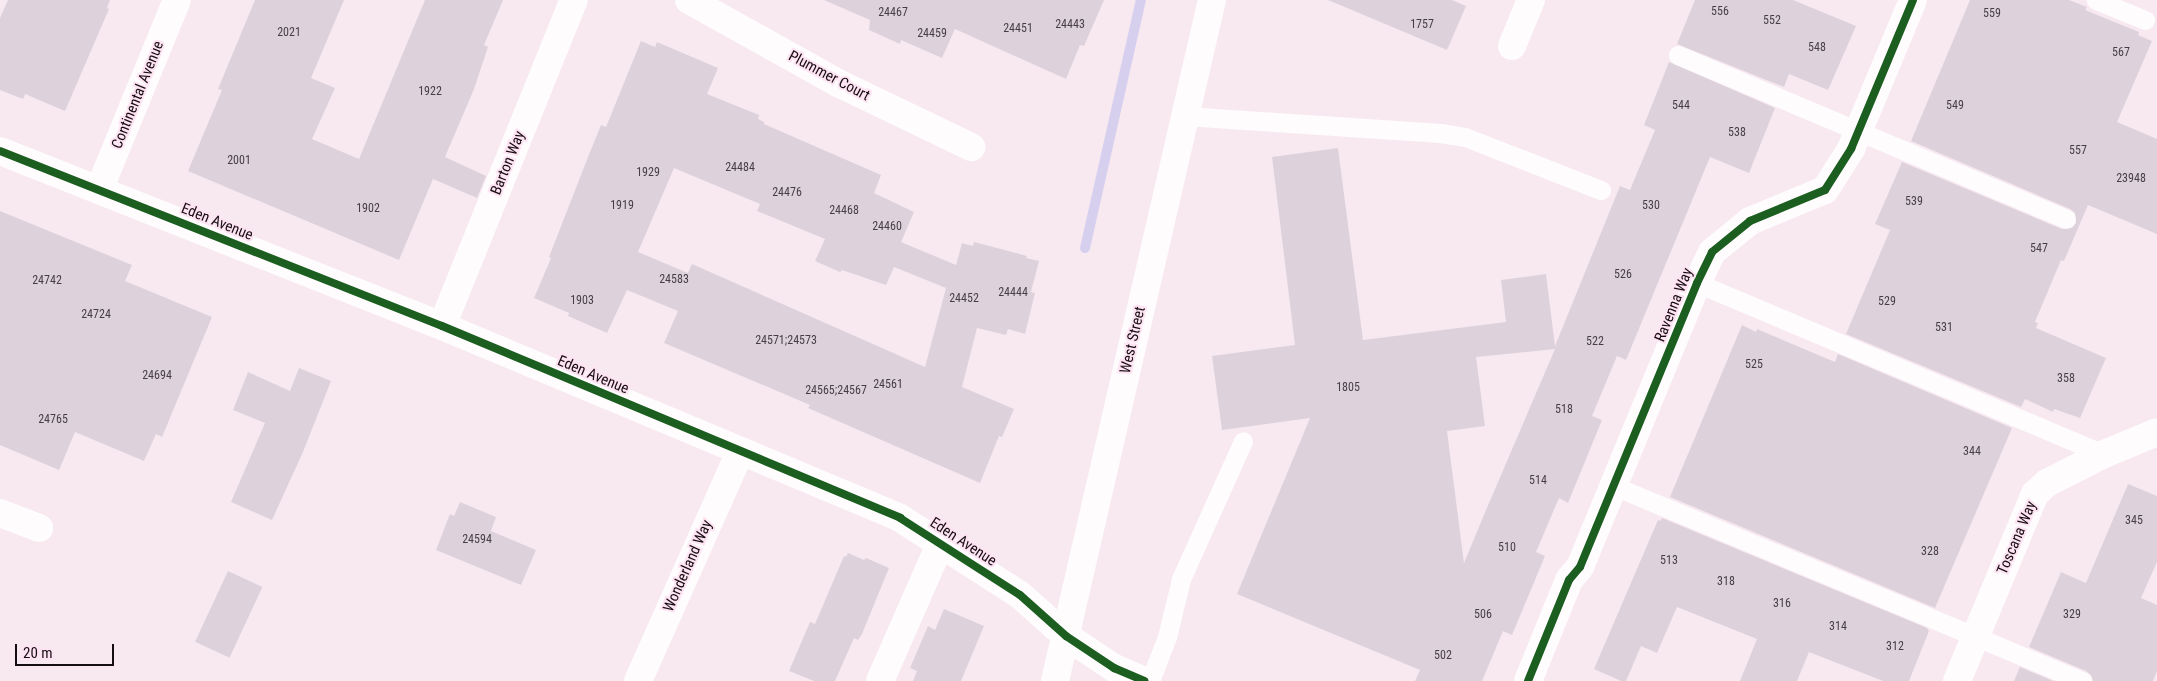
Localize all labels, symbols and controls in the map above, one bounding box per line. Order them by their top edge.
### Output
house number: 556 [1711,5,1729,19]
house number: 24467 [878,6,908,20]
house number: 559 [1983,7,2001,21]
house number: 552 [1763,14,1781,28]
house number: 24443 [1055,18,1085,32]
house number: 1757 [1410,18,1434,32]
house number: 24451 [1003,22,1033,36]
house number: 2021 [277,26,301,40]
house number: 24459 [917,27,947,41]
street label: Continental Avenue [108,39,168,151]
house number: 548 [1808,41,1826,55]
house number: 567 [2112,46,2130,60]
street label: Plummer Court [785,47,873,105]
house number: 1922 [418,85,442,99]
house number: 544 [1672,99,1690,113]
house number: 549 [1946,99,1964,113]
house number: 538 [1728,126,1746,140]
street label: Barton Way [487,128,529,198]
house number: 557 [2069,144,2087,158]
house number: 2001 [227,154,251,168]
house number: 24484 [725,161,755,175]
house number: 1929 [636,166,660,180]
house number: 23948 [2116,172,2146,186]
house number: 24476 [772,186,802,200]
house number: 539 [1905,195,1923,209]
street label: Eden Avenue [179,199,255,245]
house number: 1919 [610,199,634,213]
house number: 530 [1642,199,1660,213]
house number: 1902 [356,202,380,216]
house number: 24468 [829,204,859,218]
house number: 24460 [872,220,902,234]
house number: 547 [2030,242,2048,256]
street label: Ravenna Way [1651,265,1697,345]
house number: 526 [1614,268,1632,282]
house number: 24583 [659,273,689,287]
house number: 24742 [32,274,62,288]
house number: 24444 [998,286,1028,300]
house number: 24452 [949,292,979,306]
house number: 1903 [570,294,594,308]
house number: 529 [1878,295,1896,309]
street label: West Street [1117,305,1149,375]
house number: 24724 [81,308,111,322]
house number: 531 [1935,321,1953,335]
house number: 24571;24573 [755,334,817,348]
house number: 522 [1586,335,1604,349]
street label: Eden Avenue [555,352,631,398]
house number: 525 [1745,358,1763,372]
house number: 24694 [142,369,172,383]
house number: 358 [2057,372,2075,386]
house number: 24561 [873,378,903,392]
house number: 1805 [1336,381,1360,395]
house number: 24565;24567 [805,384,867,398]
house number: 518 [1555,403,1573,417]
house number: 24765 [38,413,68,427]
house number: 344 [1963,445,1981,459]
house number: 514 [1529,474,1547,488]
street label: Toscana Way [1993,499,2041,577]
street label: Eden Avenue [926,514,1000,570]
house number: 345 [2125,514,2143,528]
street label: Wonderland Way [660,517,716,615]
house number: 24594 [462,533,492,547]
house number: 510 [1498,541,1516,555]
house number: 328 [1921,545,1939,559]
house number: 513 [1660,554,1678,568]
house number: 318 [1717,575,1735,589]
house number: 316 [1773,597,1791,611]
house number: 506 [1474,608,1492,622]
house number: 329 [2063,608,2081,622]
house number: 314 [1829,620,1847,634]
scale bar [18,634,116,666]
house number: 312 [1886,640,1904,654]
text: 20 m [23,644,53,662]
house number: 502 [1434,649,1452,663]

